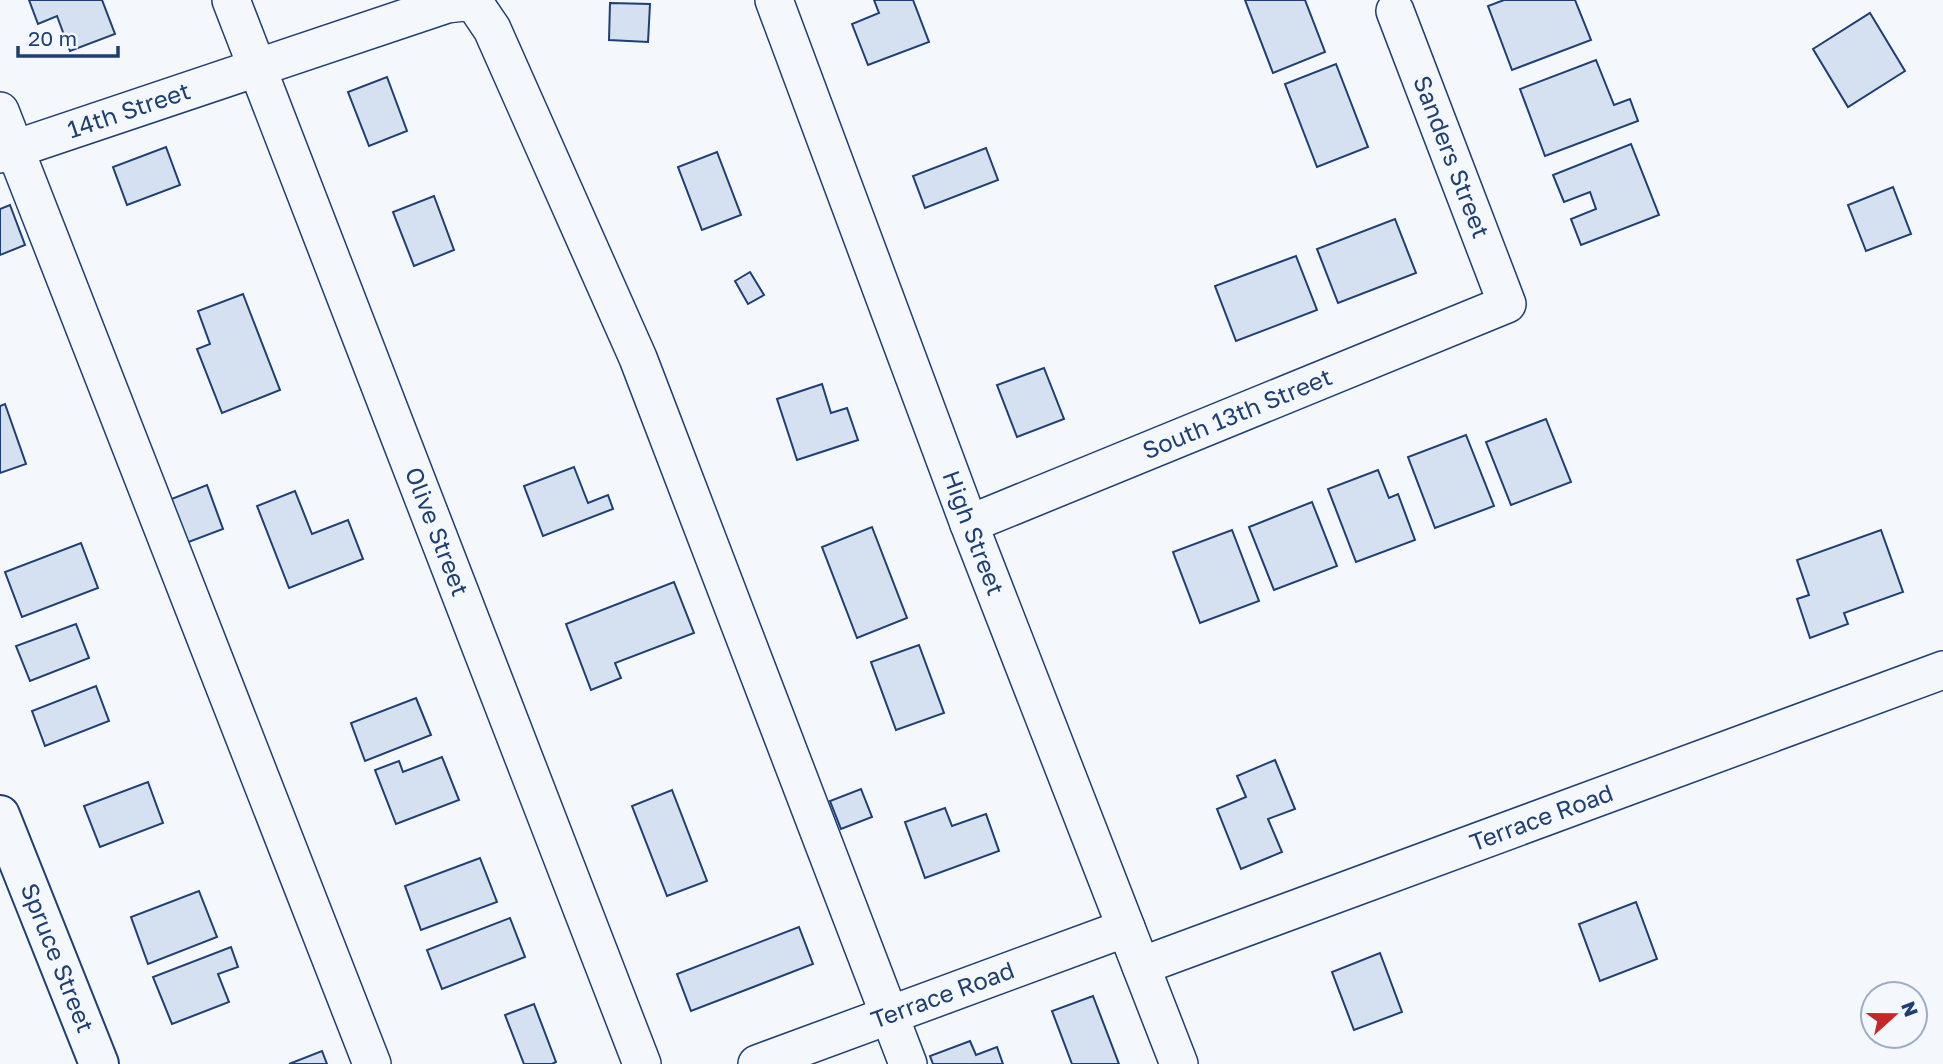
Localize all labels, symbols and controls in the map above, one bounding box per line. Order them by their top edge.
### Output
scale bar [18,14,117,58]
text: 20 m [28,25,77,51]
street label: Sanders Street [1408,71,1497,242]
street label: 14th Street [63,75,194,143]
street label: South 13th Street [1138,361,1336,464]
street label: Olive Street [400,463,476,600]
street label: High Street [937,466,1011,599]
street label: Terrace Road [1465,777,1617,856]
street label: Spruce Street [16,879,101,1036]
street label: Terrace Road [867,954,1018,1034]
north arrow [1859,980,1929,1050]
text: N [1897,998,1924,1020]

